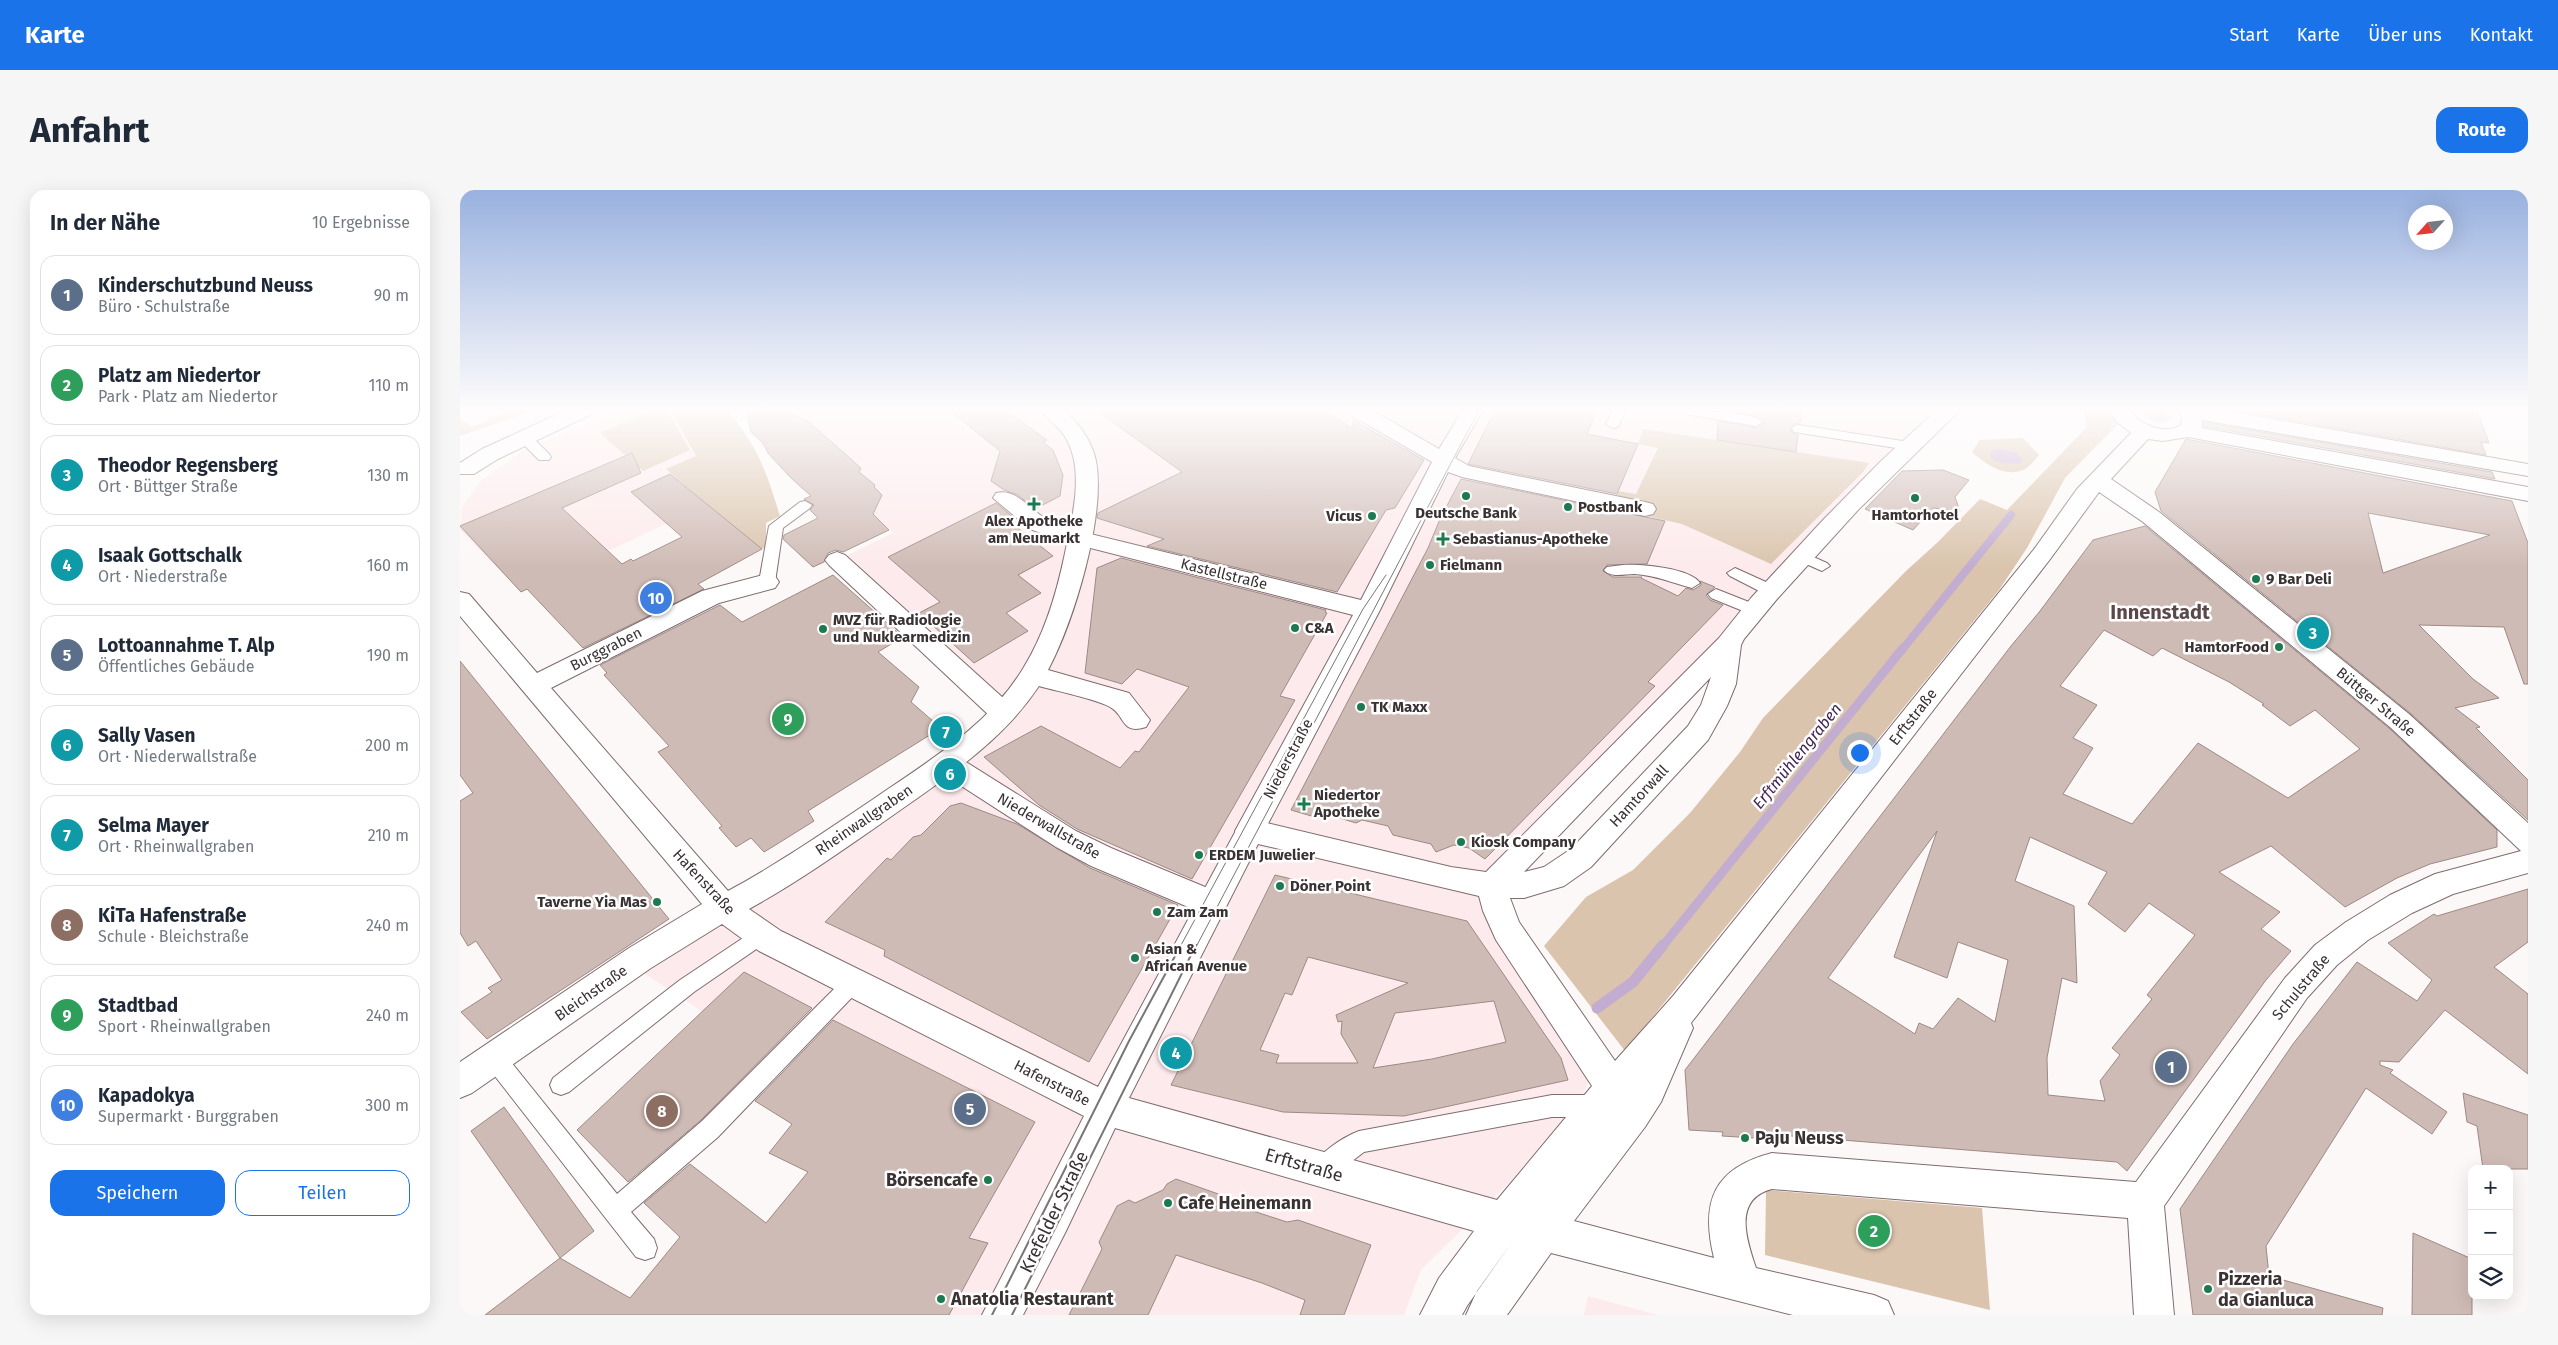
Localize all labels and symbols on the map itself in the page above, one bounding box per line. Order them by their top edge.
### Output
north arrow [2408,205,2453,250]
marker: Deutsche Bank [1460,490,1472,502]
marker: Hamtorhotel [1909,492,1921,504]
marker: Alex Apotheke am Neumarkt [1028,498,1040,510]
place label: Postbank [1578,498,1643,516]
marker: Postbank [1562,501,1574,513]
place label: Deutsche Bank [1415,504,1518,522]
place label: Hamtorhotel [1872,506,1959,524]
place label: Vicus [1325,507,1362,525]
marker: Vicus [1366,510,1378,522]
place label: Alex Apotheke am Neumarkt [984,512,1083,547]
place label: Sebastianus-Apotheke [1453,530,1608,548]
marker: Sebastianus-Apotheke [1437,533,1449,545]
street label: Kastellstraße [1179,555,1269,593]
place label: Fielmann [1440,556,1502,574]
marker: Fielmann [1424,559,1436,571]
place label: 9 Bar Deli [2266,570,2332,588]
marker: 9 Bar Deli [2250,573,2262,585]
pin: 10 [640,579,672,617]
district label: Innenstadt [2110,600,2210,624]
place label: MVZ für Radiologie und Nuklearmedizin [833,611,970,646]
pin: 3 [2297,614,2329,652]
place label: C&A [1305,619,1335,637]
marker: C&A [1289,622,1301,634]
street label: Burggraben [567,623,645,675]
marker: MVZ für Radiologie und Nuklearmedizin [817,623,829,635]
place label: HamtorFood [2185,638,2269,656]
marker: HamtorFood [2273,641,2285,653]
street label: Büttger Straße [2333,664,2419,740]
street label: Erftstraße [1885,685,1941,749]
place label: TK Maxx [1371,698,1428,716]
water label: Erftmühlengraben [1749,699,1845,813]
pin: 9 [772,700,804,738]
marker: TK Maxx [1355,701,1367,713]
pin: 7 [930,713,962,751]
street label: Niederstraße [1259,716,1317,802]
your location [1847,740,1873,766]
pin: 6 [934,755,966,793]
street label: Hamtorwall [1606,761,1673,831]
street label: Rheinwallgraben [812,781,916,859]
place label: Niedertor Apotheke [1313,786,1381,821]
street label: Niederwallstraße [994,789,1104,863]
marker: Niedertor Apotheke [1298,798,1310,810]
place label: Kiosk Company [1471,833,1576,851]
marker: Kiosk Company [1455,836,1467,848]
street label: Hafenstraße [669,845,739,919]
place label: ERDEM Juwelier [1209,846,1316,864]
marker: ERDEM Juwelier [1193,849,1205,861]
place label: Döner Point [1290,877,1371,895]
marker: Döner Point [1274,880,1286,892]
place label: Taverne Yia Mas [537,893,647,911]
marker: Taverne Yia Mas [651,896,663,908]
place label: Zam Zam [1167,903,1228,921]
marker: Zam Zam [1151,906,1163,918]
place label: Asian & African Avenue [1144,940,1247,975]
street label: Schulstraße [2268,951,2334,1023]
marker: Asian & African Avenue [1129,952,1141,964]
street label: Bleichstraße [551,961,631,1025]
pin: 4 [1160,1034,1192,1072]
pin: 1 [2155,1048,2187,1086]
street label: Hafenstraße [1011,1056,1093,1110]
pin: 5 [954,1090,986,1128]
pin: 8 [646,1092,678,1130]
place label: Paju Neuss [1755,1127,1844,1149]
marker: Paju Neuss [1739,1132,1751,1144]
street label: Erftstraße [1262,1143,1346,1187]
street label: Krefelder Straße [1015,1147,1093,1277]
place label: Börsencafe [886,1169,978,1191]
marker: Börsencafe [982,1174,994,1186]
place label: Cafe Heinemann [1178,1192,1312,1214]
marker: Cafe Heinemann [1162,1197,1174,1209]
pin: 2 [1858,1212,1890,1250]
place label: Pizzeria da Gianluca [2218,1268,2314,1311]
marker: Pizzeria da Gianluca [2202,1283,2214,1295]
place label: Anatolia Restaurant [950,1288,1115,1310]
marker: Anatolia Restaurant [935,1293,947,1305]

